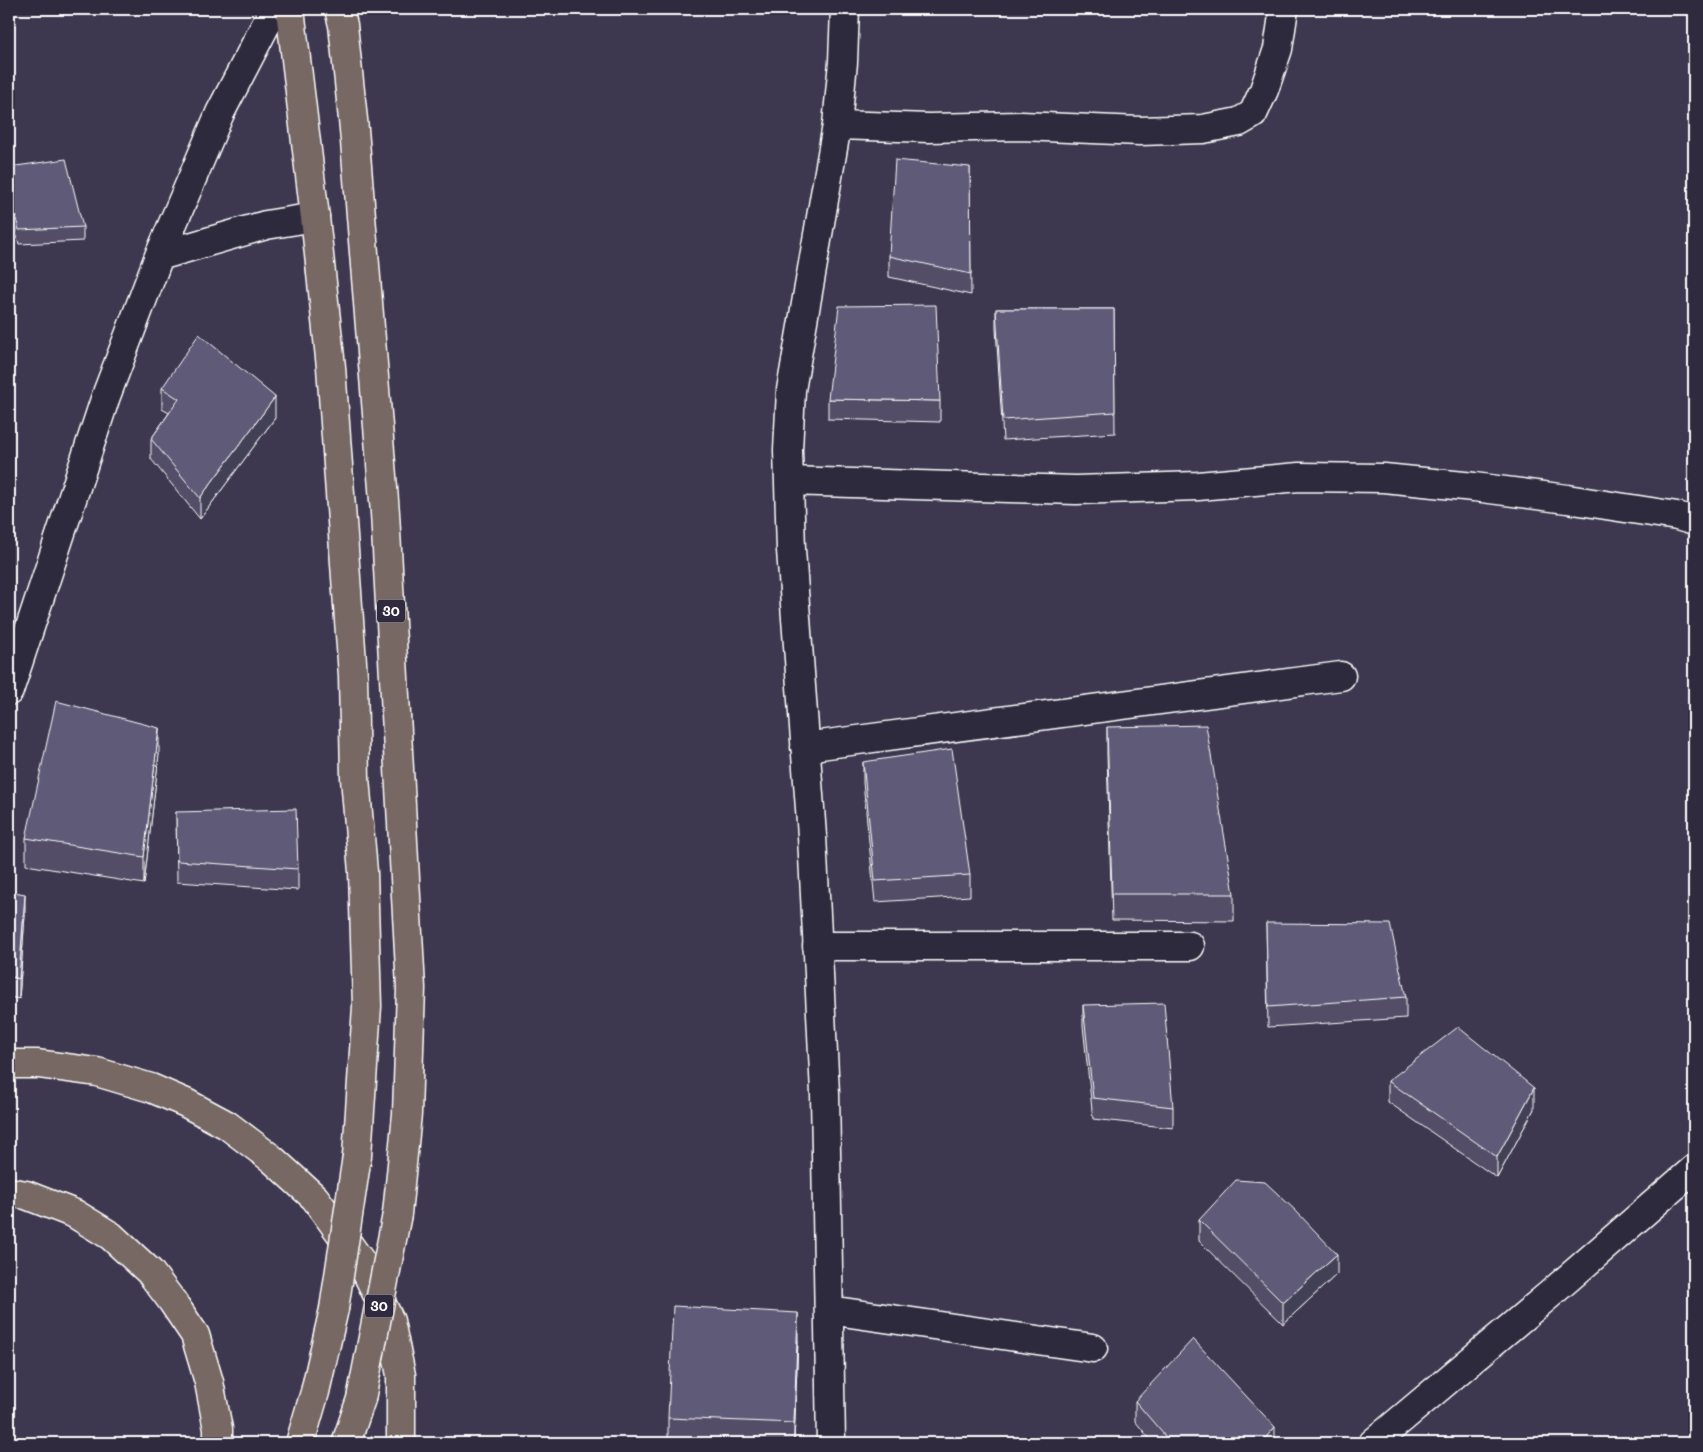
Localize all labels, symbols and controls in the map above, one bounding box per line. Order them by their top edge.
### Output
road number: 30 [377,600,405,622]
road number: 30 [365,1294,393,1318]

